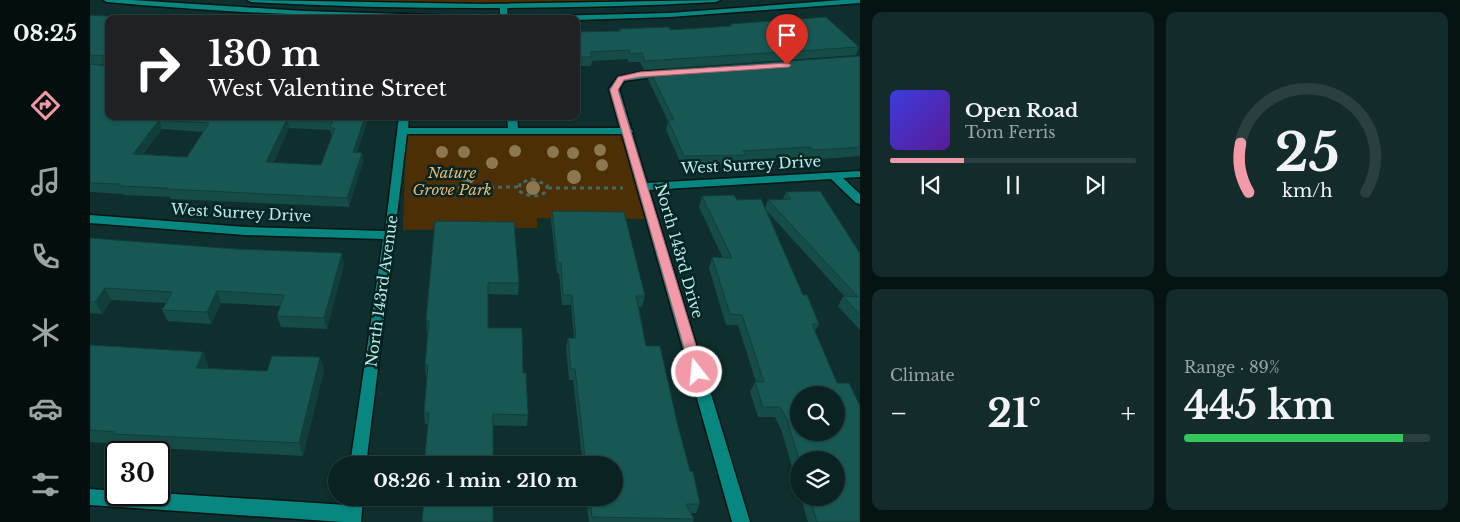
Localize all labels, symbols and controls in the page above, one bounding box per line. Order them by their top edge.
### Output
pin [766,14,808,65]
text: 08:25 [13,20,77,47]
icon: arrive [773,21,801,49]
text: 130 m [208,32,320,75]
icon: right [125,35,190,100]
text: West Valentine Street [208,75,447,102]
icon: directions [28,88,63,123]
text: Open Road [965,99,1078,122]
text: 25 [1275,121,1339,185]
text: Tom Ferris [965,122,1056,142]
street label: West Surrey Drive [679,151,822,178]
park label: Nature Grove Park [412,163,492,199]
icon: music [28,164,63,199]
icon: previous [917,171,945,199]
icon: pause [999,171,1027,199]
icon: next [1081,171,1109,199]
text: km/h [1282,180,1332,202]
street label: North 143rd Drive [651,181,708,320]
street label: West Surrey Drive [169,199,312,226]
street label: North 143rd Avenue [361,214,402,368]
icon: phone [28,239,63,274]
icon: climate [28,315,63,350]
position arrow [670,345,722,397]
text: Range · 89% [1184,357,1280,377]
text: Climate [890,365,955,385]
text: 445 km [1184,382,1334,429]
map controls [790,386,845,506]
button: search [790,386,845,441]
text: 21° [987,390,1041,437]
icon: car [28,391,63,426]
text: − [890,396,908,431]
text: + [1121,396,1136,431]
speed limit sign: 30 [105,441,170,506]
button: layers [790,451,845,506]
icon: filters [28,467,63,502]
text: 08:26 · 1 min · 210 m [374,469,577,492]

